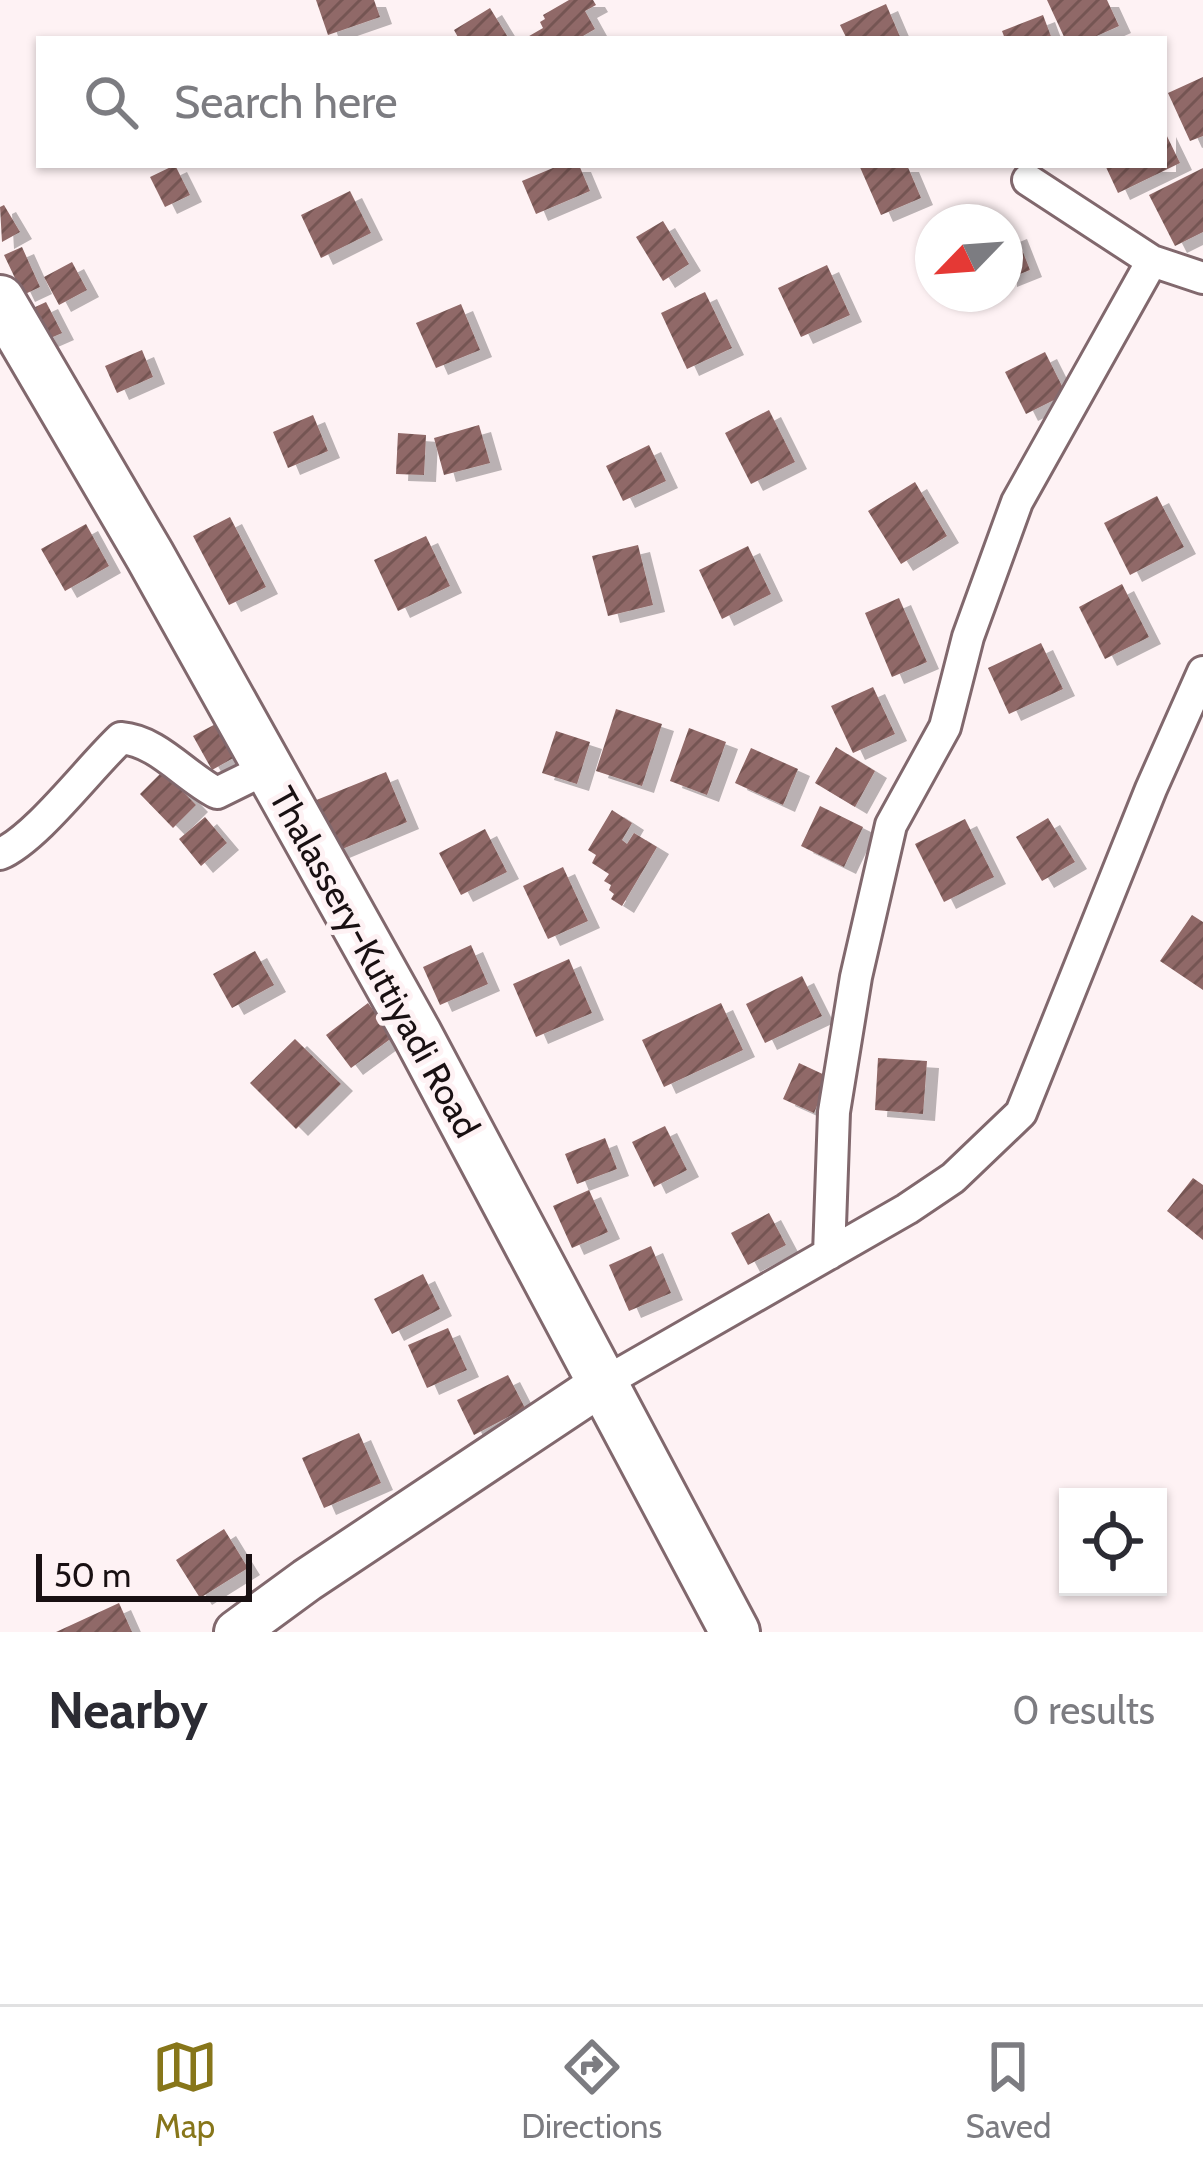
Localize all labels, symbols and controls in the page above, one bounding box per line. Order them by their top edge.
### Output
search box [36,36,1167,168]
icon: search [78,69,144,135]
text: Search here [174,75,398,129]
north arrow [915,204,1023,312]
street label: Thalassery-Kuttiyadi Road [260,779,490,1145]
map controls [1059,1488,1167,1596]
button: locate [1059,1488,1167,1596]
scale bar [36,1548,252,1601]
text: 50 m [54,1555,131,1595]
text: Nearby [48,1679,208,1741]
text: 0 results [1012,1686,1155,1734]
tab: Map [152,2034,218,2146]
tab: Directions [521,2034,662,2146]
tab: Saved [966,2034,1051,2146]

